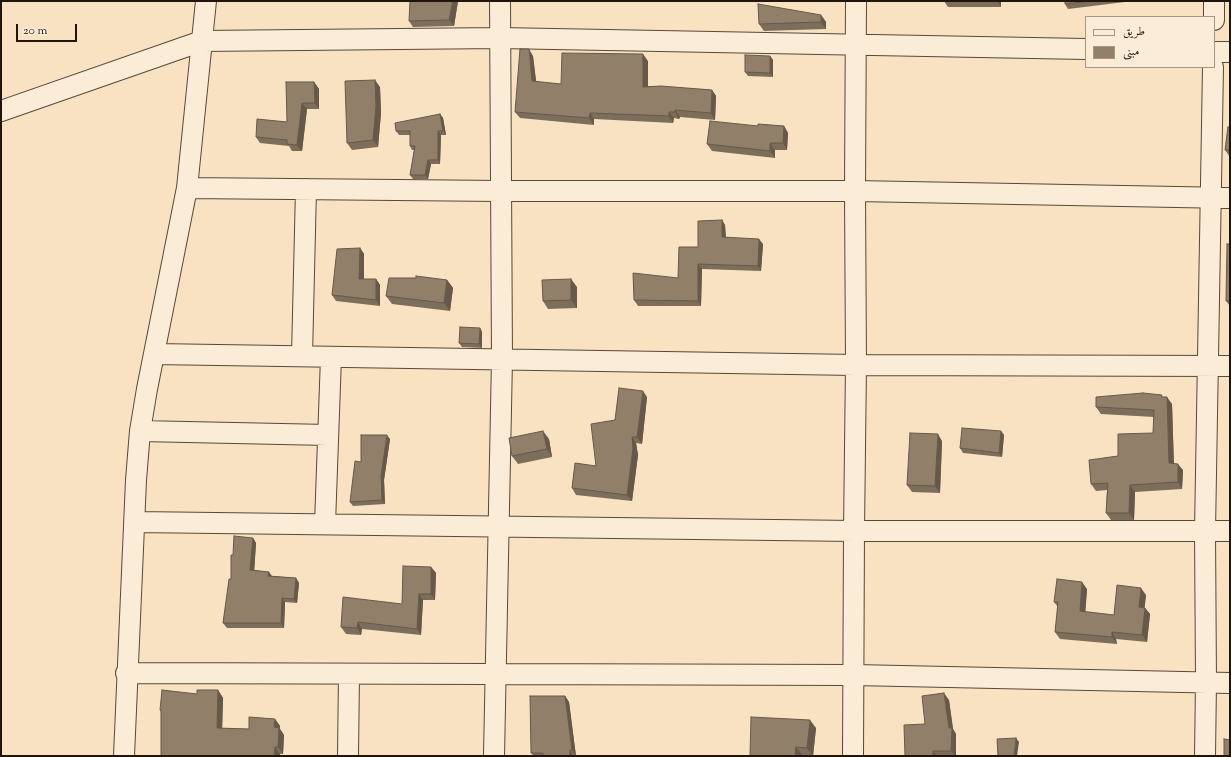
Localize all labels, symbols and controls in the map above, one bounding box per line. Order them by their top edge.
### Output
scale bar [18,16,79,42]
legend [1085,16,1215,68]
text: 20 m [23,22,47,40]
text: طريق [1123,23,1145,41]
text: مبنى [1123,43,1139,61]

